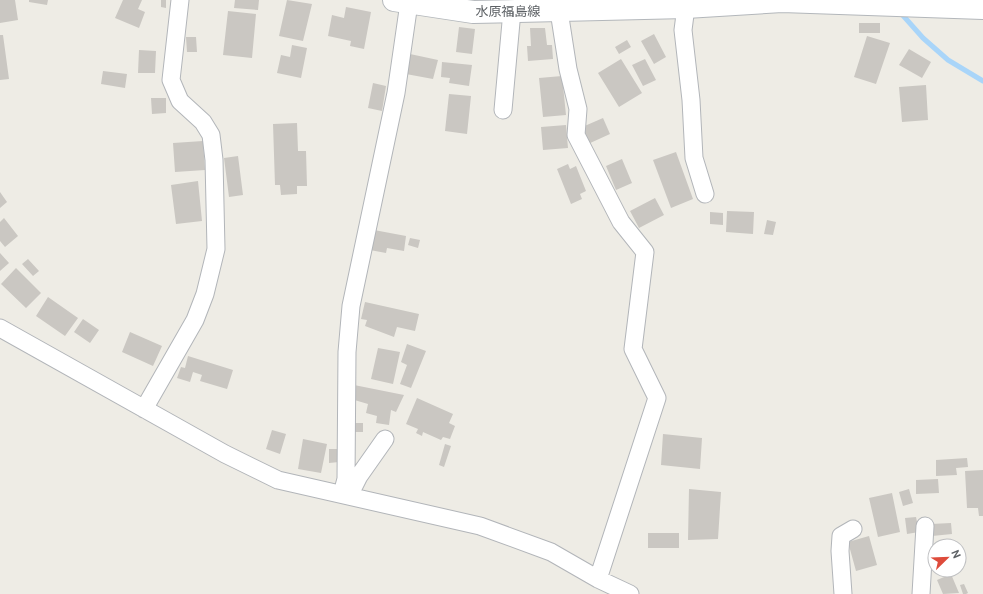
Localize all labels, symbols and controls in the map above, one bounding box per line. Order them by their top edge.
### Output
street label: 水原福島線 [475,3,541,19]
north arrow [927,538,967,578]
text: N [948,548,964,560]

